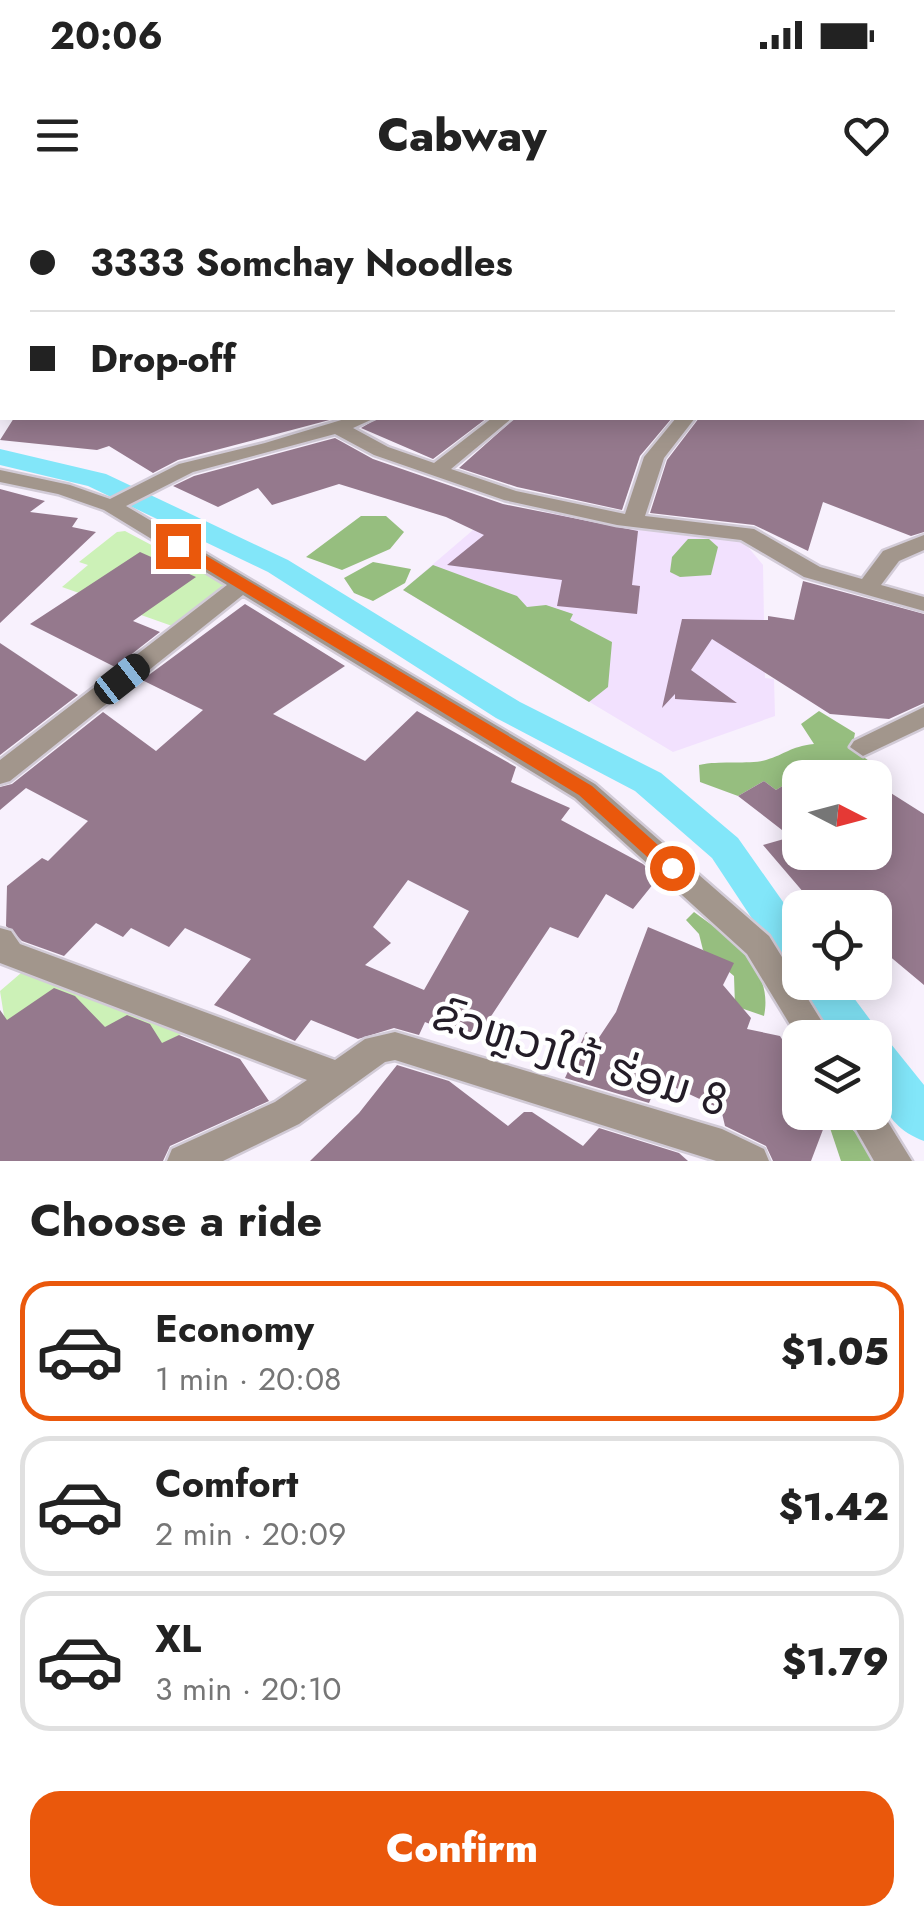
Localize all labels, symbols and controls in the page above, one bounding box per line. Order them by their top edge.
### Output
text: 20:06 [50,8,163,63]
text: Cabway [377,103,547,168]
icon: menu [30,108,85,163]
icon: heart [839,108,894,163]
text: 3333 Somchay Noodles [90,235,513,290]
text: Drop-off [90,331,236,386]
route end [156,524,201,569]
car [89,649,155,709]
north arrow [782,760,892,870]
map controls [782,760,892,1130]
route start [650,846,695,891]
button: locate [782,890,892,1000]
street label: ຂົວຫຼວງໃຕ້ ຮ່ອມ 8 [424,981,736,1133]
button: layers [782,1020,892,1130]
text: Choose a ride [30,1188,322,1253]
text: Economy [155,1301,314,1356]
icon: car [35,1306,125,1396]
text: $1.05 [781,1324,889,1379]
text: 1 min · 20:08 [155,1356,342,1402]
text: Comfort [155,1456,298,1511]
icon: car [35,1461,125,1551]
text: $1.42 [779,1479,889,1534]
text: 2 min · 20:09 [155,1511,346,1557]
text: XL [155,1611,201,1666]
icon: car [35,1616,125,1706]
text: $1.79 [782,1634,889,1689]
text: 3 min · 20:10 [155,1666,342,1712]
button: Confirm [30,1791,894,1906]

